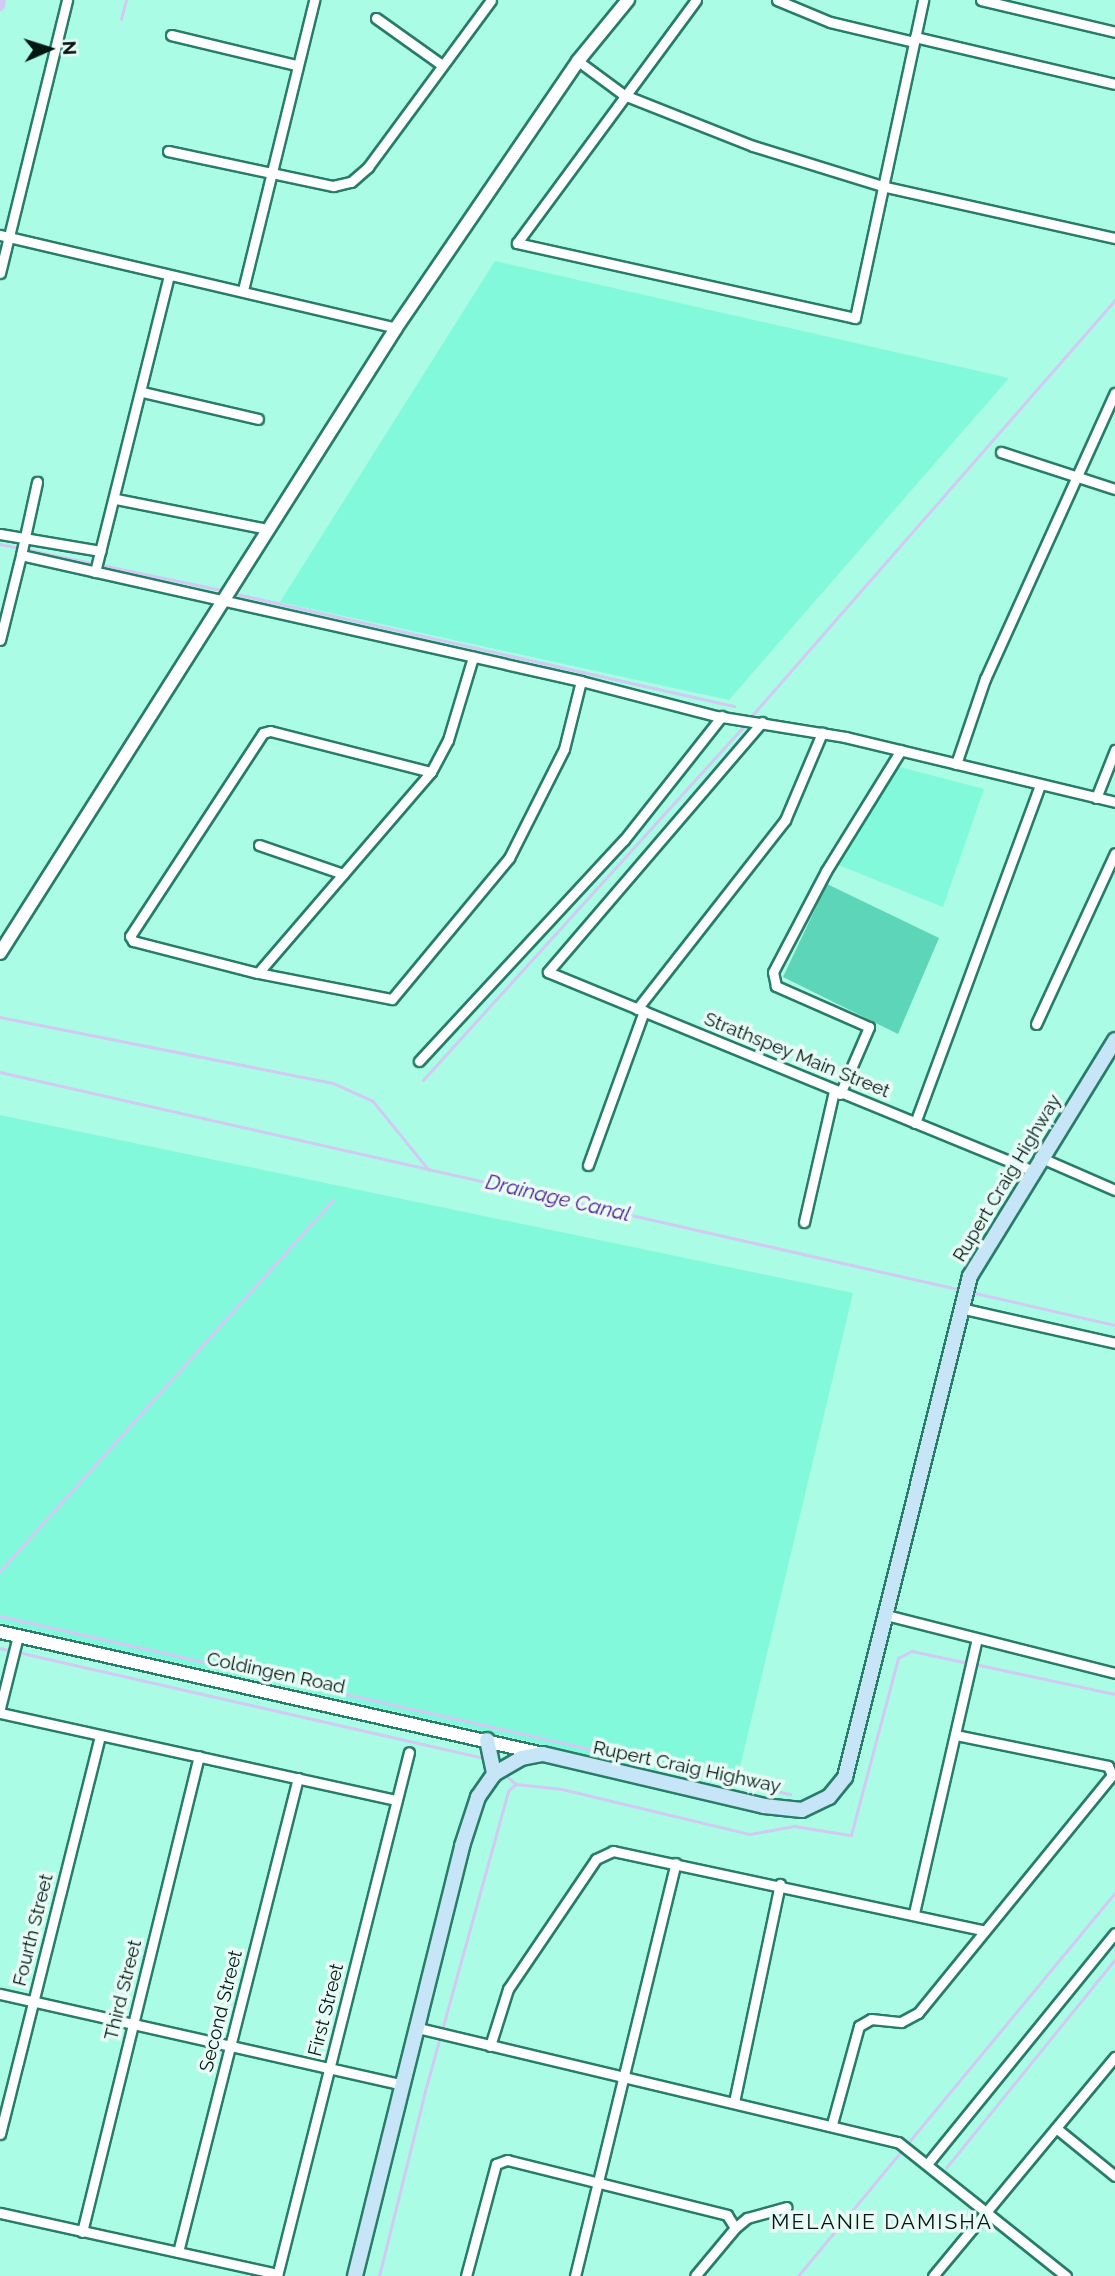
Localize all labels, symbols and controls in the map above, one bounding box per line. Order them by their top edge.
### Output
north arrow [14,14,84,84]
text: N [59,40,81,56]
street label: Strathspey Main Street [701,1007,893,1103]
street label: Rupert Craig Highway [948,1090,1066,1266]
water label: Drainage Canal [483,1169,633,1227]
street label: Coldingen Road [205,1647,347,1699]
street label: Rupert Craig Highway [591,1736,783,1798]
street label: Fourth Street [8,1872,58,1988]
street label: Third Street [100,1937,146,2043]
street label: Second Street [195,1948,247,2074]
street label: First Street [303,1961,349,2059]
district label: MELANIE DAMISHA [773,2209,991,2235]

